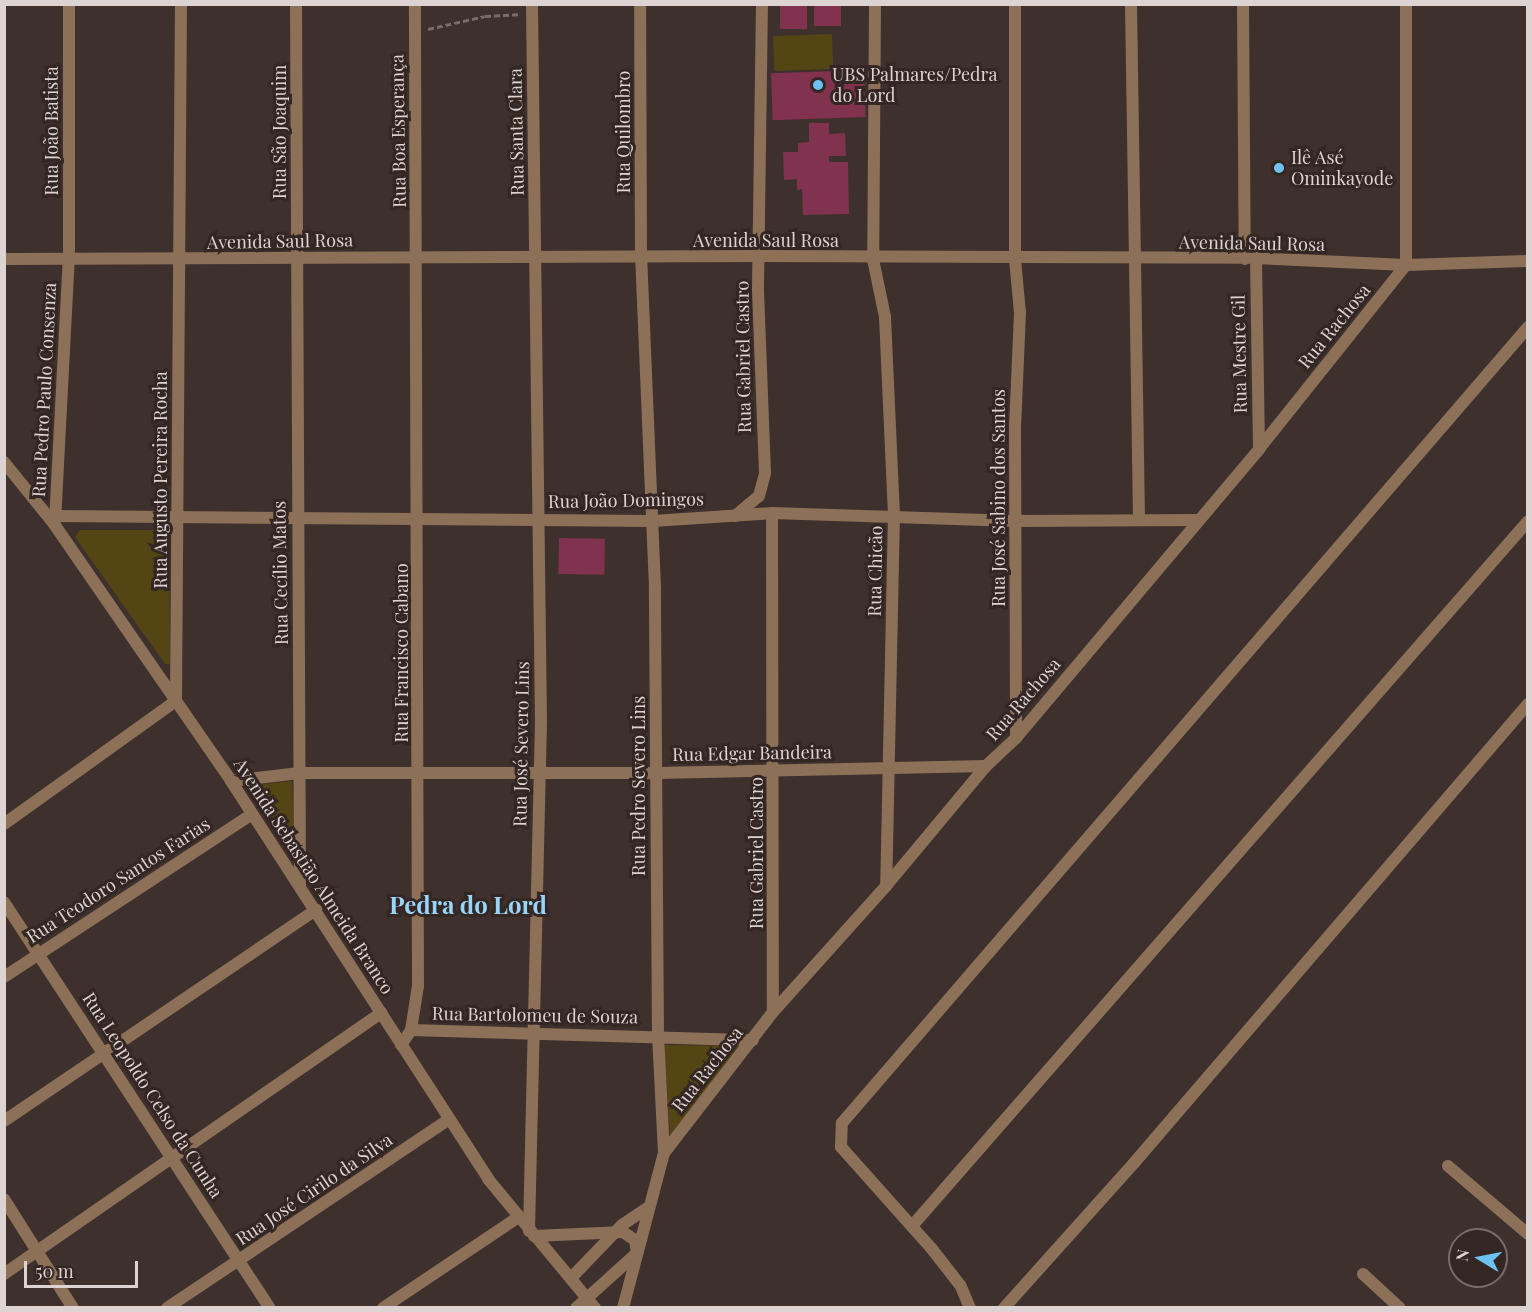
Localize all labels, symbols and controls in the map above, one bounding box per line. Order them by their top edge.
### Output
street label: Rua Boa Esperança [386,54,410,208]
place label: UBS Palmares/Pedra do Lord [832,64,998,106]
street label: Rua São Joaquim [268,65,290,199]
street label: Rua João Batista [40,66,62,196]
street label: Rua Santa Clara [504,68,528,196]
street label: Rua Quilombro [612,70,634,194]
marker: UBS Palmares/Pedra do Lord [809,76,827,94]
place label: Ilê Asé Ominkayode [1291,147,1393,190]
marker: Ilê Asé Ominkayode [1272,161,1286,175]
street label: Avenida Saul Rosa [207,229,353,253]
street label: Avenida Saul Rosa [693,229,839,251]
street label: Avenida Saul Rosa [1179,231,1325,255]
street label: Rua Rachosa [1293,279,1375,373]
street label: Rua Gabriel Castro [731,281,755,433]
street label: Rua Pedro Paulo Consenza [28,282,60,498]
street label: Rua Mestre Gil [1227,294,1251,414]
street label: Rua Augusto Pereira Rocha [149,371,171,589]
street label: Rua José Sabino dos Santos [987,389,1009,607]
street label: Rua João Domingos [548,488,704,512]
street label: Rua Cecílio Matos [268,500,292,646]
street label: Rua Chicão [863,525,887,617]
street label: Rua Francisco Cabano [390,563,412,743]
street label: Rua Rachosa [981,653,1065,745]
street label: Rua José Severo Lins [509,661,533,827]
street label: Rua Pedro Severo Lins [627,696,649,876]
street label: Rua Edgar Bandeira [672,741,832,765]
street label: Avenida Sebastião Almeida Branco [229,753,399,999]
street label: Rua Gabriel Castro [745,777,767,929]
street label: Rua Teodoro Santos Farias [22,812,214,948]
district label: Pedra do Lord [389,891,547,919]
street label: Rua Leopoldo Celso da Cunha [78,988,228,1202]
street label: Rua Bartolomeu de Souza [432,1002,638,1028]
street label: Rua Rachosa [667,1022,747,1116]
street label: Rua José Cirilo da Silva [231,1128,397,1250]
north arrow [1448,1228,1508,1288]
text: N [1450,1248,1473,1263]
scale bar [27,1249,141,1287]
text: 50 m [35,1259,74,1283]

